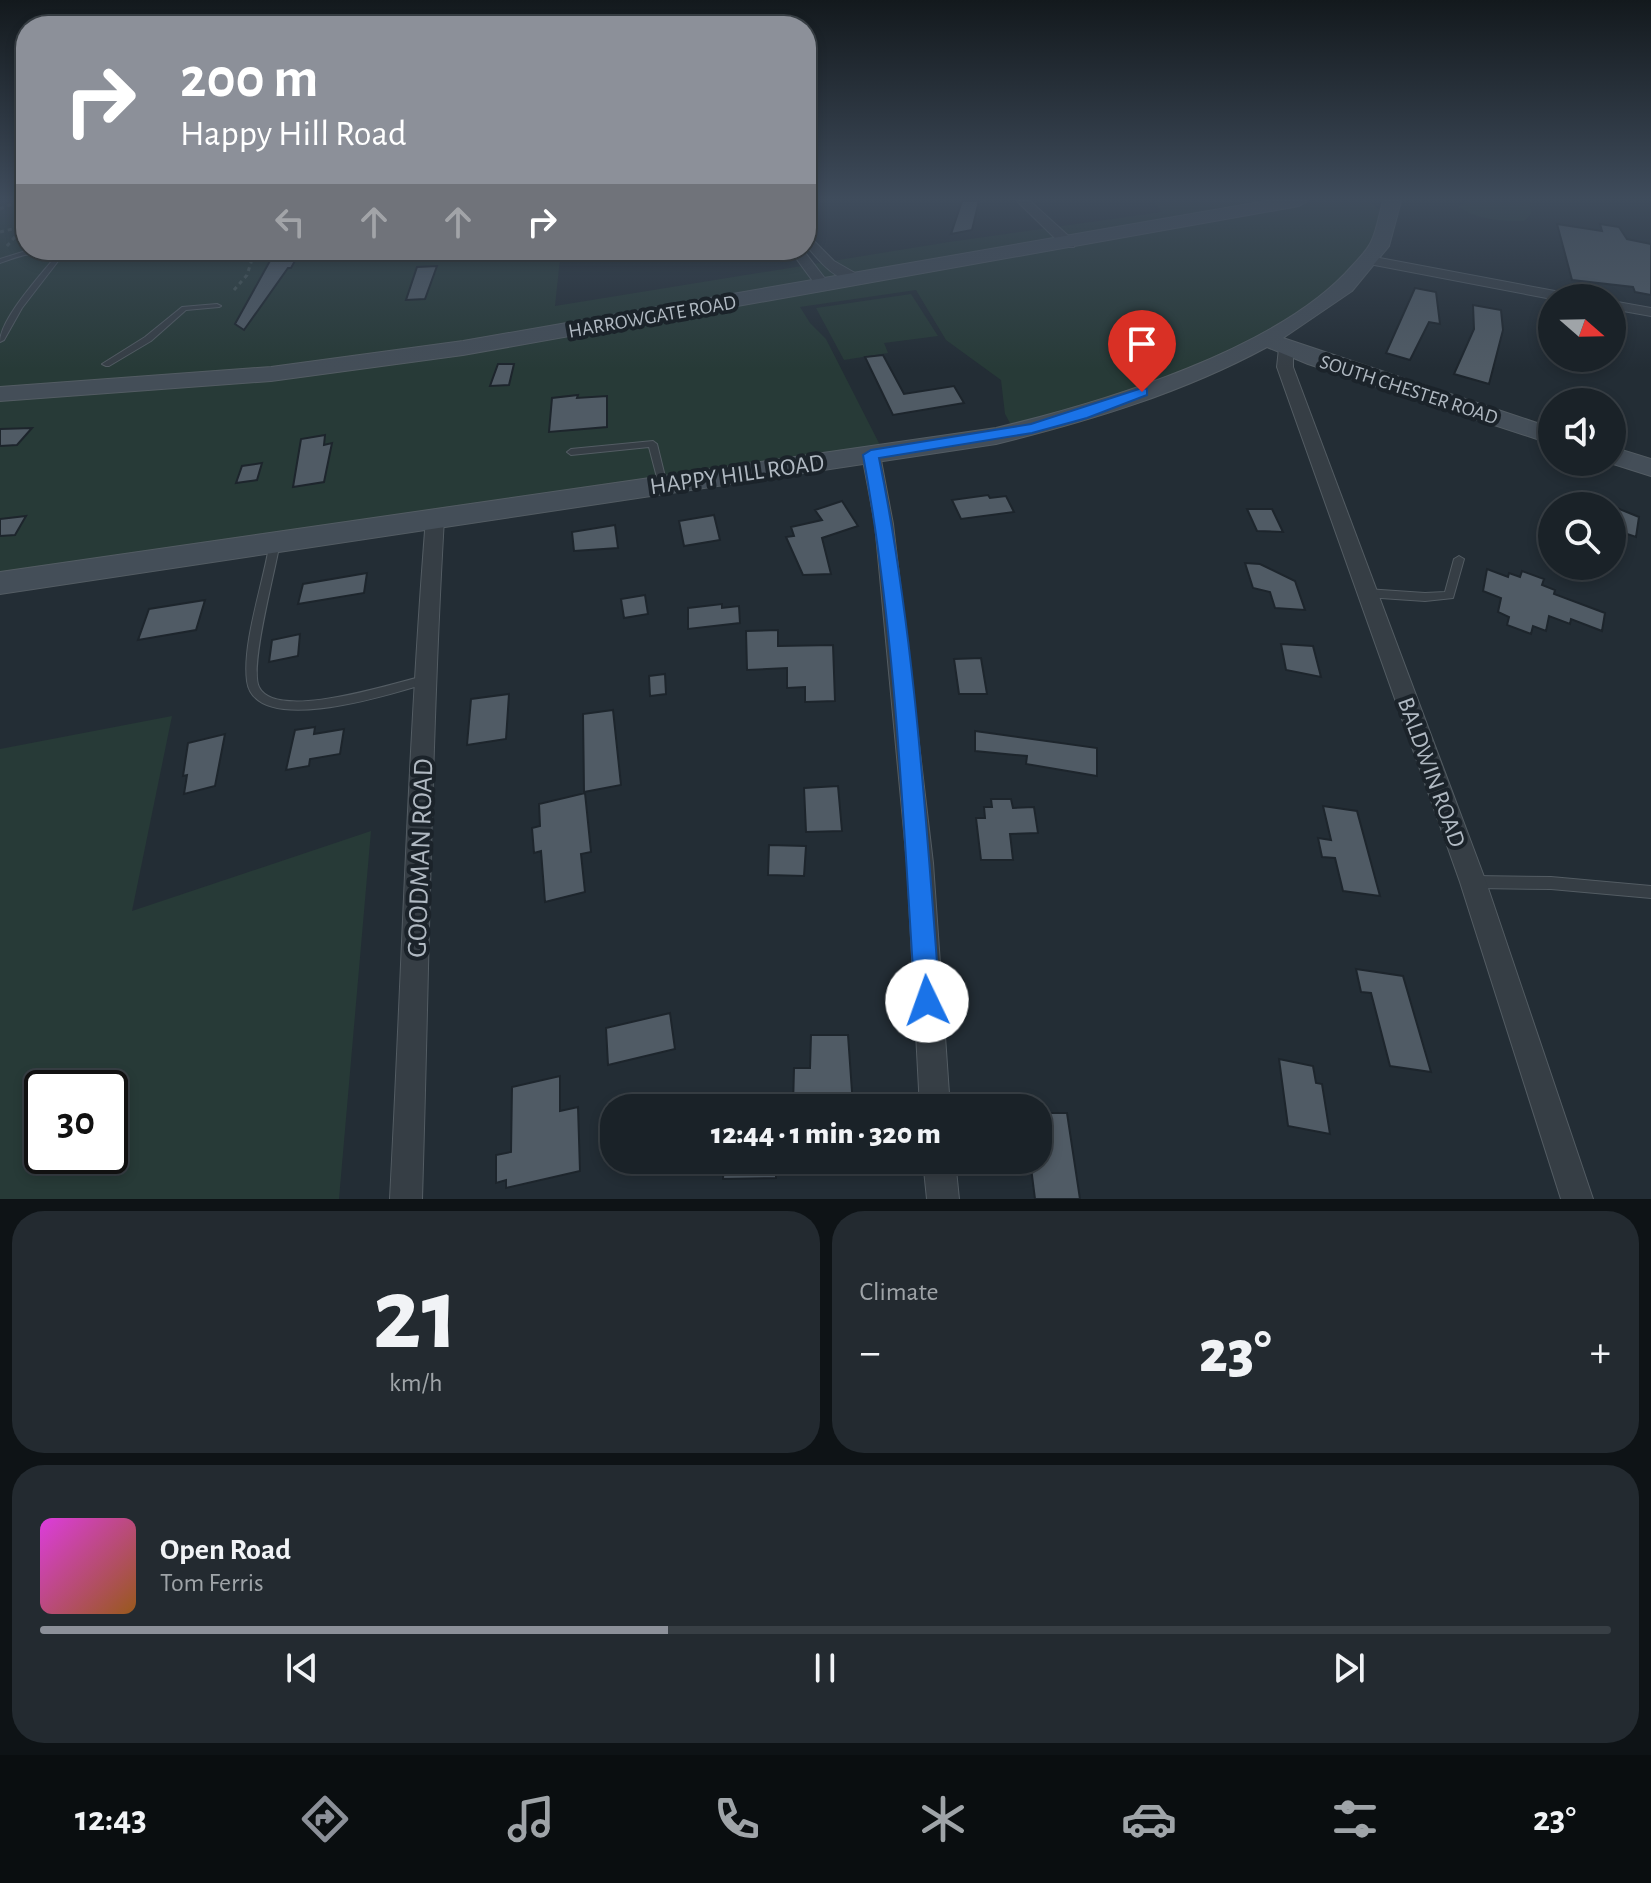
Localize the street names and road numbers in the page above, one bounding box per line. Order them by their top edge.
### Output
street label: HARROWGATE ROAD [567,292,738,342]
street label: SOUTH CHESTER ROAD [1317,352,1500,428]
street label: HAPPY HILL ROAD [648,451,826,499]
street label: BALDWIN ROAD [1393,694,1469,850]
street label: GOODMAN ROAD [404,758,438,958]

